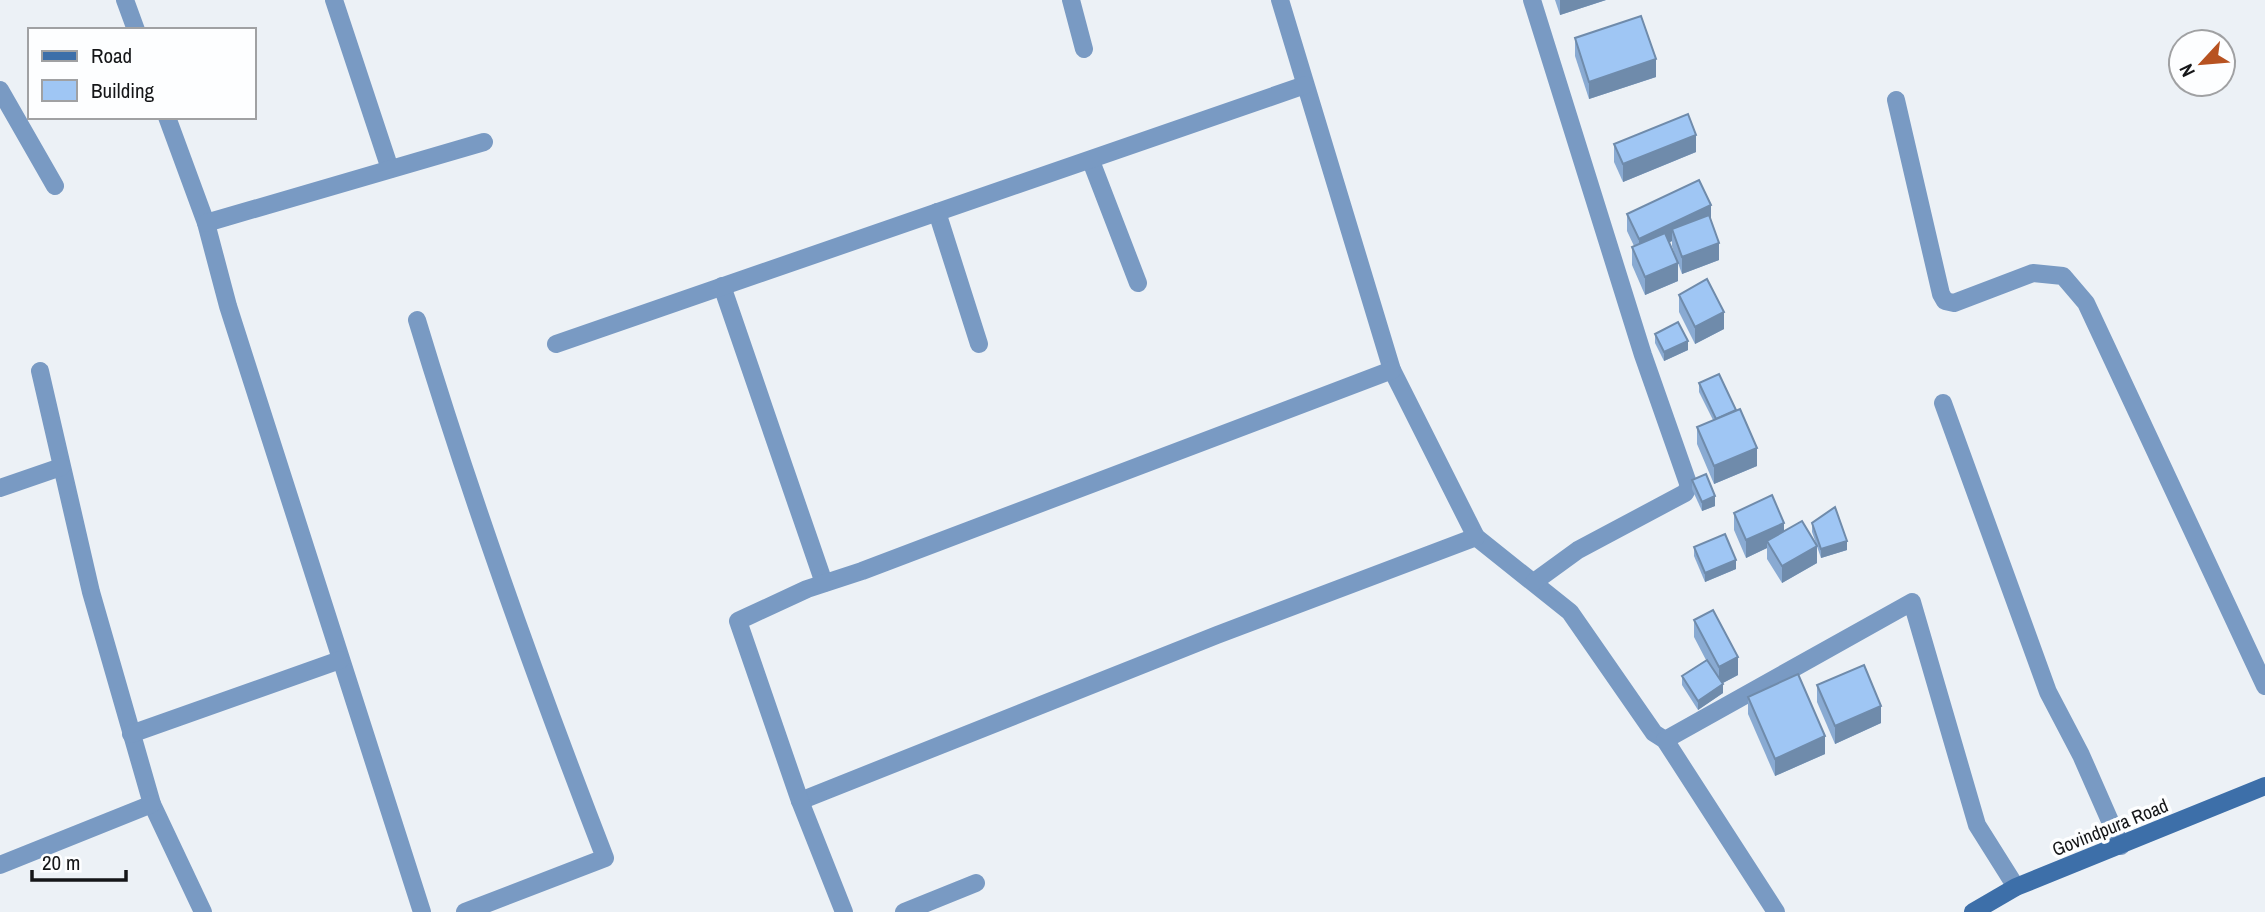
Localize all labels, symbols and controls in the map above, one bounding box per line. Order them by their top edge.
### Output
legend [28,28,256,119]
north arrow [2167,28,2237,98]
text: Road [91,41,132,70]
text: N [2173,60,2201,81]
text: Building [91,76,155,105]
street label: Govindpura Road [2048,792,2172,862]
scale bar [32,838,126,882]
text: 20 m [42,848,80,877]

